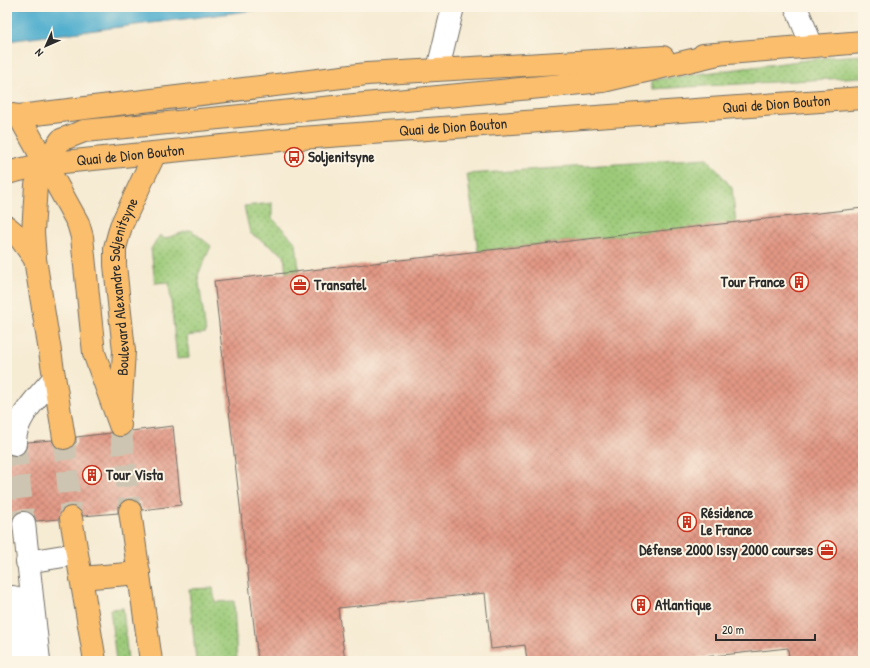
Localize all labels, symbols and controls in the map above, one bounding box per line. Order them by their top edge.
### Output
north arrow [26,26,66,66]
text: N [32,46,46,60]
street label: Quai de Dion Bouton [722,89,831,118]
street label: Quai de Dion Bouton [398,112,508,141]
street label: Quai de Dion Bouton [75,139,186,171]
bus stop icon: Soljenitsyne [283,146,305,168]
place label: Soljenitsyne [308,146,375,168]
street label: Boulevard Alexandre Soljenitsyne [104,194,143,376]
place label: Tour France [720,271,785,292]
building icon: Tour France [788,271,810,293]
office icon: Transatel [289,274,311,296]
place label: Transatel [313,274,367,295]
building icon: Tour Vista [81,464,103,486]
place label: Tour Vista [105,464,163,485]
place label: Résidence Le France [701,502,753,540]
building icon: Résidence Le France [676,511,698,533]
place label: Défense 2000 Issy 2000 courses [639,539,813,561]
office icon: Défense 2000 Issy 2000 courses [816,539,838,561]
building icon: Atlantique [630,594,652,616]
place label: Atlantique [655,594,712,616]
scale bar [716,616,815,642]
text: 20 m [722,621,744,638]

